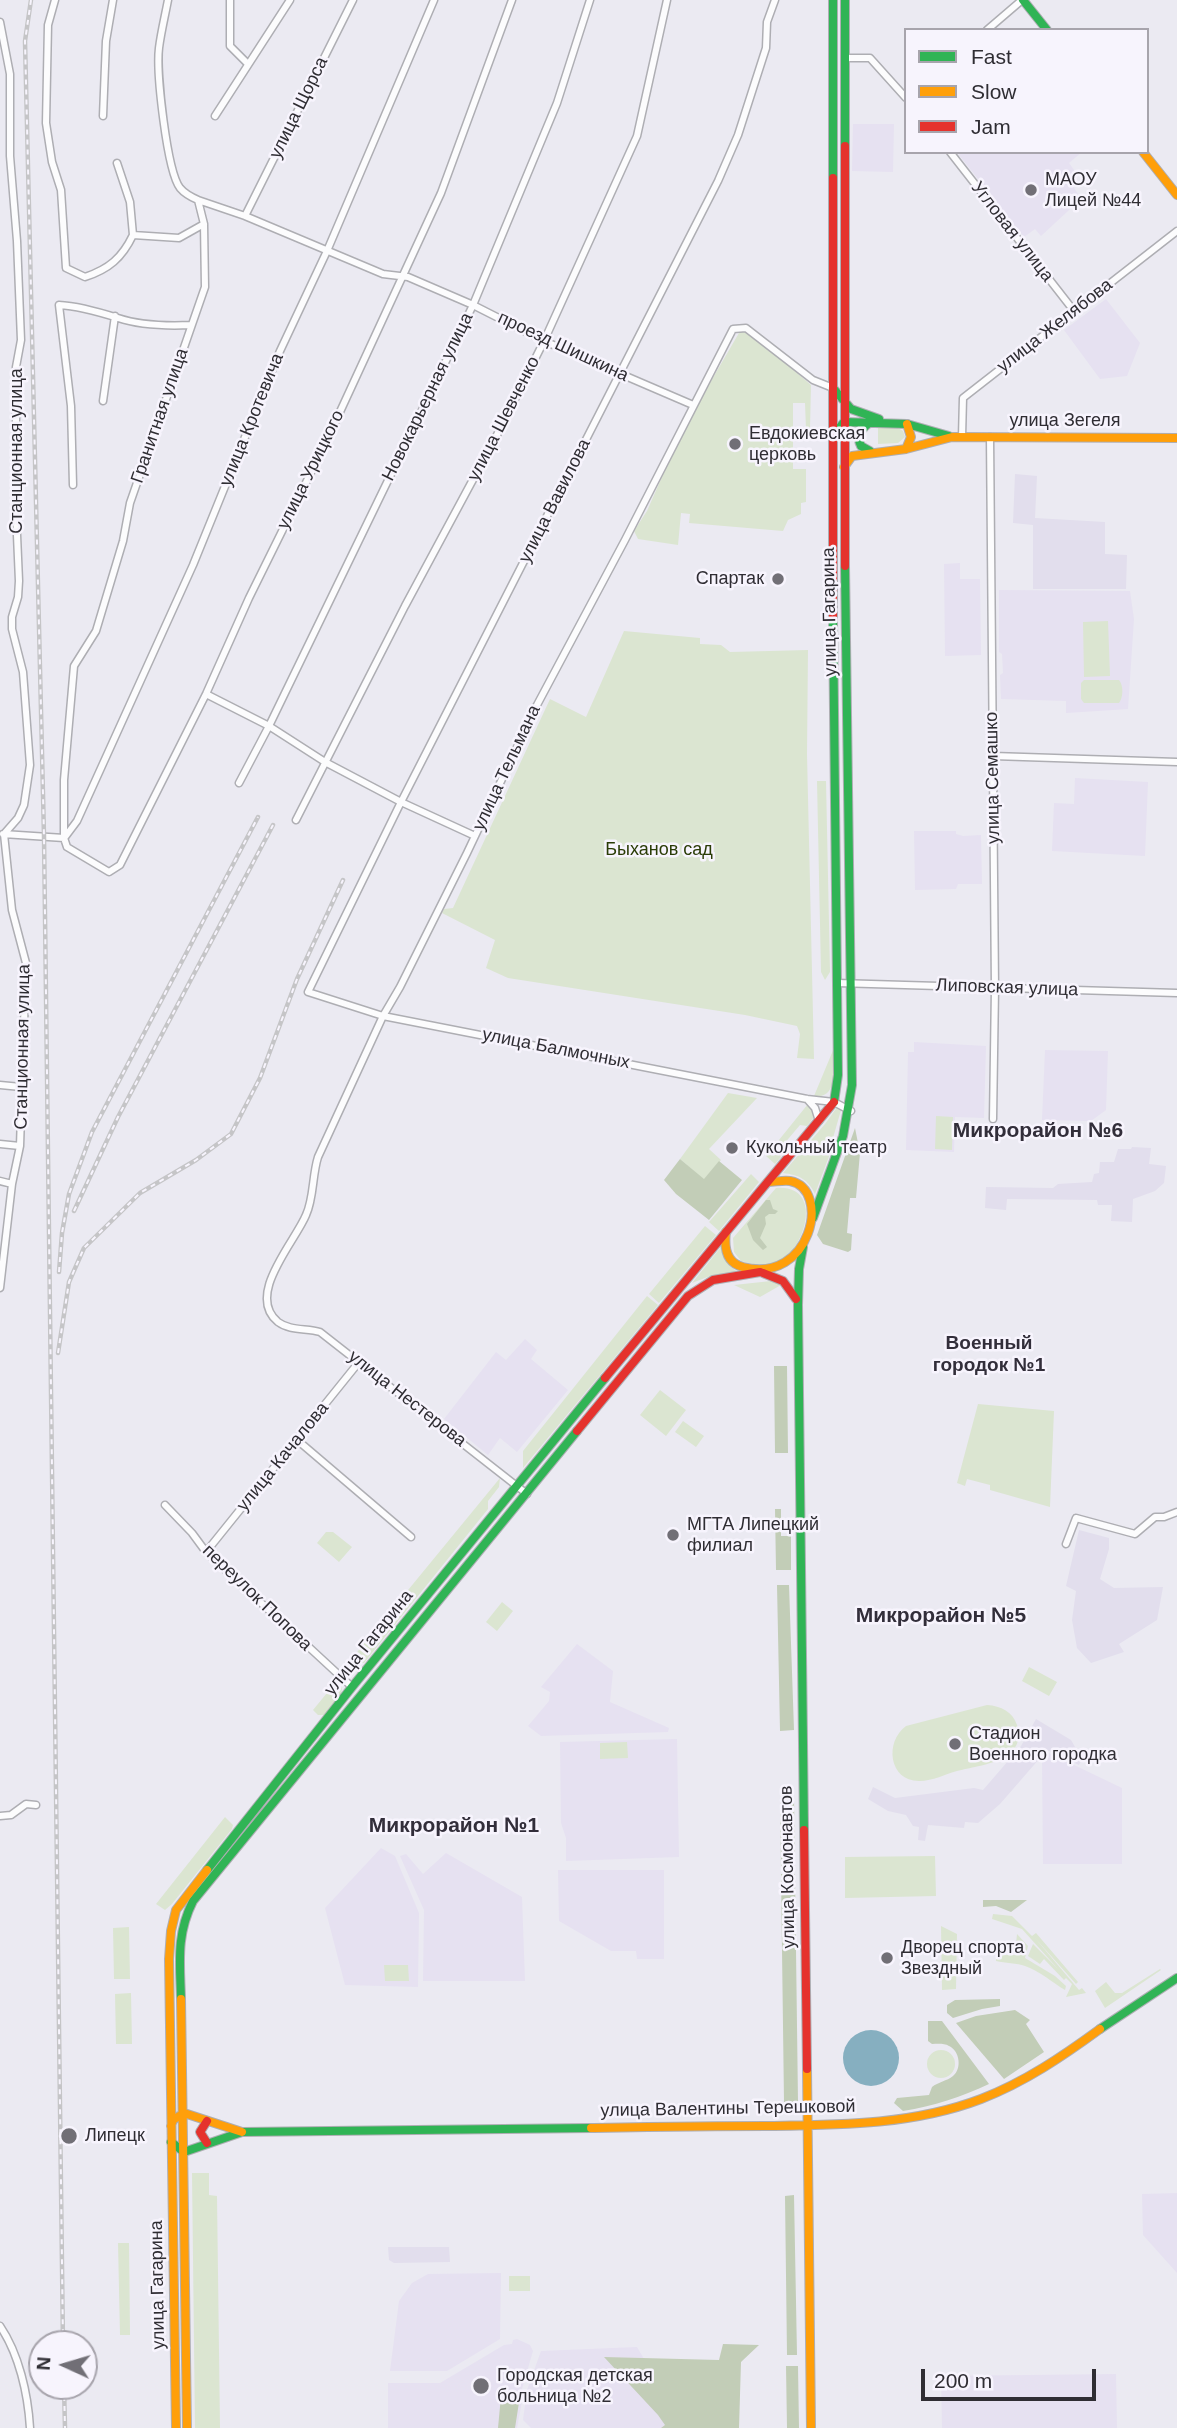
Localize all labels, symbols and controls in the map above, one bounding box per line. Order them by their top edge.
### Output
legend [904,28,1149,154]
text: Fast [971,45,1012,68]
street label: улица Щорса [265,54,333,162]
text: Slow [971,80,1017,103]
text: Jam [971,115,1011,138]
place label: МАОУ Лицей №44 [1045,169,1141,212]
street label: Угловая улица [966,178,1058,286]
marker: МАОУ Лицей №44 [1023,182,1039,198]
street label: улица Желябова [993,274,1117,378]
street label: проезд Шишкина [494,307,632,387]
street label: Новокарьерная улица [378,309,478,485]
street label: Гранитная улица [127,346,193,486]
street label: улица Кротевича [215,350,289,490]
street label: улица Шевченко [463,353,545,485]
street label: Станционная улица [6,368,28,534]
street label: улица Урицкого [273,407,349,533]
street label: улица Зегеля [1009,410,1121,432]
place label: Евдокиевская церковь [749,423,865,466]
street label: улица Вавилова [514,435,596,567]
marker: Евдокиевская церковь [727,436,743,452]
street label: улица Гагарина [818,547,842,677]
place label: Спартак [696,568,764,590]
marker: Спартак [770,571,786,587]
street label: улица Тельмана [468,702,546,834]
street label: улица Семашко [981,712,1005,844]
park label: Быханов сад [605,839,713,861]
street label: Станционная улица [11,964,35,1130]
street label: Липовская улица [935,975,1079,1001]
street label: улица Балмочных [480,1024,632,1074]
district label: Микрорайон №6 [953,1118,1123,1144]
place label: Кукольный театр [746,1137,887,1159]
marker: Кукольный театр [724,1140,740,1156]
district label: Военный городок №1 [933,1333,1045,1377]
street label: улица Нестерова [344,1346,470,1452]
street label: улица Качалова [232,1398,334,1516]
place label: МГТА Липецкий филиал [687,1514,819,1556]
marker: МГТА Липецкий филиал [665,1527,681,1543]
street label: переулок Попова [198,1540,316,1656]
street label: улица Гагарина [320,1586,418,1700]
district label: Микрорайон №5 [856,1603,1026,1629]
place label: Стадион Военного городка [969,1723,1117,1766]
marker: Стадион Военного городка [947,1736,963,1752]
street label: улица Космонавтов [776,1785,800,1949]
district label: Микрорайон №1 [369,1813,539,1839]
place label: Дворец спорта Звездный [901,1937,1024,1980]
marker: Дворец спорта Звездный [879,1950,895,1966]
street label: улица Валентины Терешковой [600,2096,856,2122]
place label: Липецк [85,2125,145,2147]
marker: Липецк [59,2126,79,2146]
street label: улица Гагарина [146,2220,170,2350]
north arrow [28,2330,98,2400]
scale bar [925,2354,1100,2398]
text: N [33,2356,55,2371]
place label: Городская детская больница №2 [497,2365,653,2408]
text: 200 m [934,2369,992,2392]
marker: Городская детская больница №2 [471,2376,491,2396]

